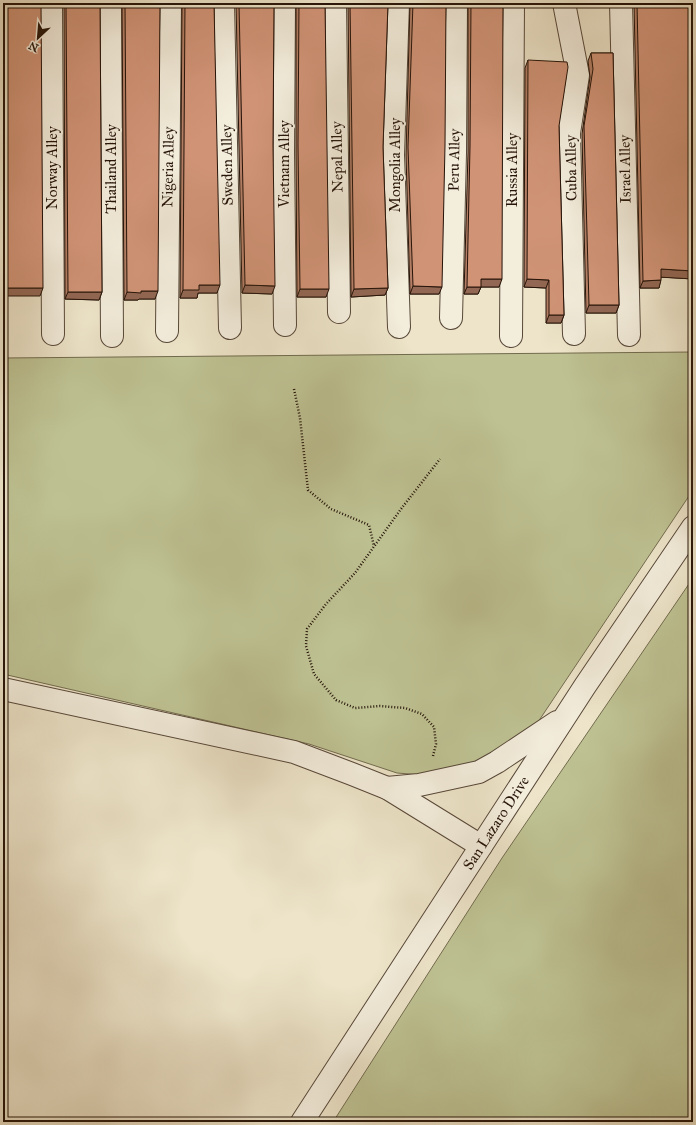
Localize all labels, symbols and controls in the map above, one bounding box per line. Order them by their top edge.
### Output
north arrow [18,18,58,58]
text: N [26,38,41,54]
street label: Mongolia Alley [386,117,404,212]
street label: Vietnam Alley [275,119,293,209]
street label: Nepal Alley [327,120,347,193]
street label: Thailand Alley [102,123,120,214]
street label: Sweden Alley [217,123,237,206]
street label: Norway Alley [43,125,61,210]
street label: Nigeria Alley [158,126,178,208]
street label: Peru Alley [444,128,464,192]
street label: Russia Alley [503,132,521,207]
street label: Cuba Alley [561,134,581,201]
street label: Israel Alley [615,134,635,203]
street label: San Lazaro Drive [459,773,533,873]

